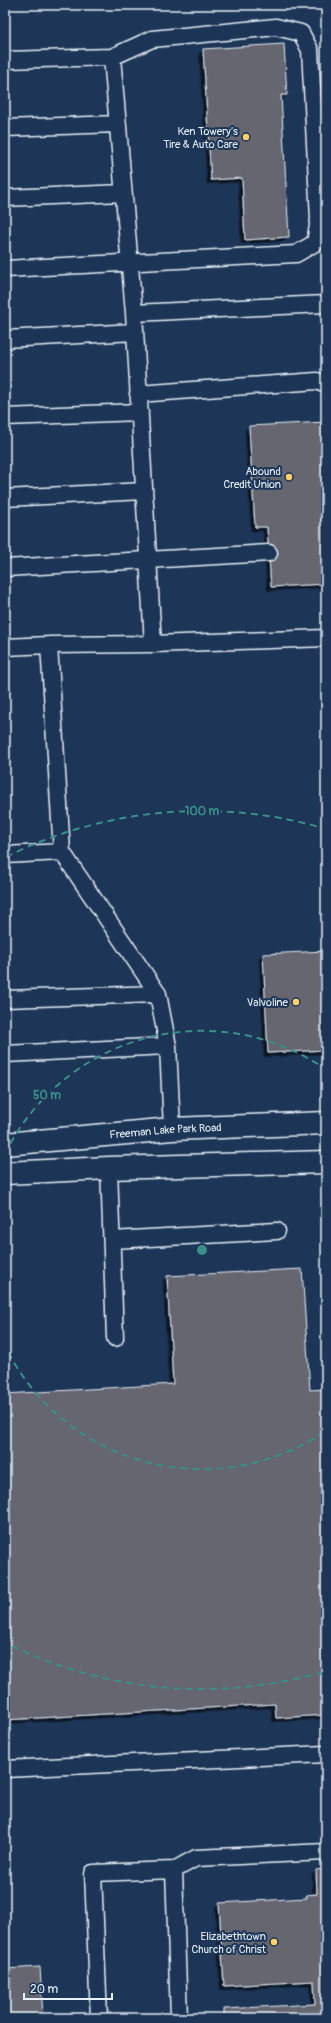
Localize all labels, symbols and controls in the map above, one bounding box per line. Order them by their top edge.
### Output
place label: Ken Towery’s Tire & Auto Care [163,125,239,151]
marker: Ken Towery’s Tire & Auto Care [241,132,251,142]
place label: Abound Credit Union [223,465,281,491]
marker: Abound Credit Union [284,472,294,482]
text: 100 m [185,804,220,819]
place label: Valvoline [247,996,289,1009]
marker: Valvoline [291,997,301,1007]
text: 50 m [33,1088,61,1103]
street label: Freeman Lake Park Road [109,1121,222,1141]
centre of rings [195,1243,209,1257]
place label: Elizabethtown Church of Christ [192,1930,267,1956]
marker: Elizabethtown Church of Christ [269,1937,279,1947]
scale bar [24,1975,112,2001]
text: 20 m [30,1982,59,1997]

